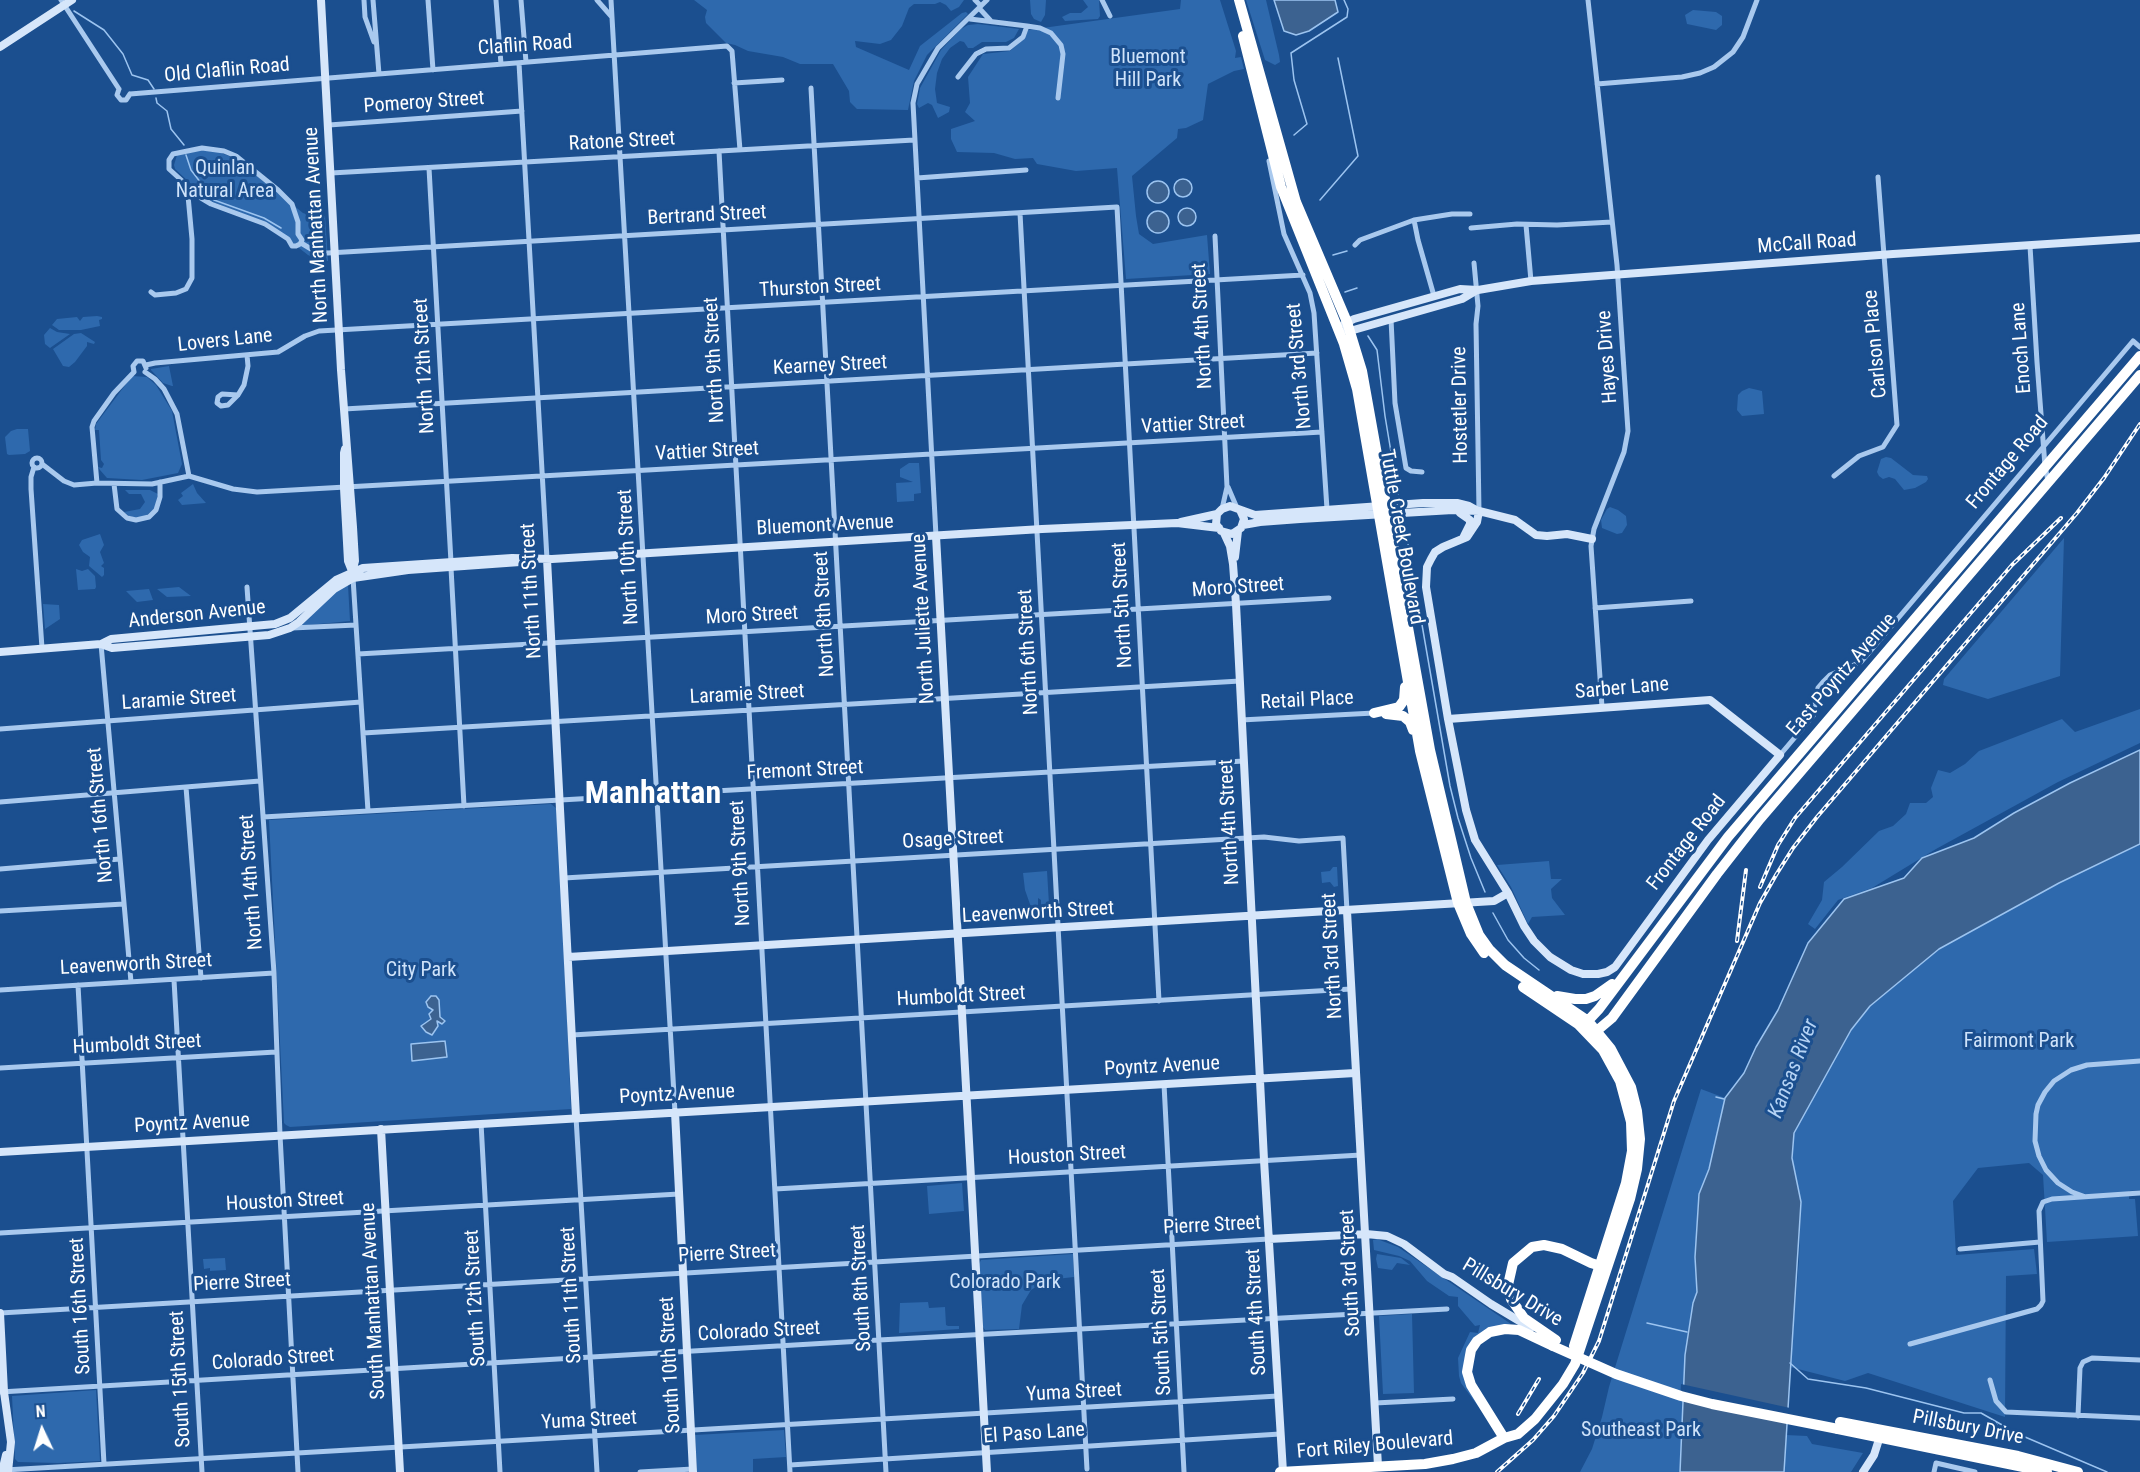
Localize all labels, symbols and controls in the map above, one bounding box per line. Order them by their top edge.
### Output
street label: Claflin Road [477,31,573,61]
park label: Bluemont Hill Park [1110,46,1186,93]
street label: Old Claflin Road [163,54,291,88]
street label: Pomeroy Street [363,87,485,119]
street label: North Manhattan Avenue [300,126,334,324]
street label: Ratone Street [568,127,676,157]
park label: Quinlan Natural Area [176,157,274,204]
street label: Bertrand Street [647,201,767,231]
street label: McCall Road [1757,229,1857,259]
street label: North 4th Street [1188,262,1218,390]
street label: Thurston Street [759,273,881,303]
street label: Carlson Place [1859,289,1893,399]
street label: North 9th Street [700,296,730,424]
street label: North 12th Street [409,297,441,435]
street label: North 3rd Street [1283,302,1317,430]
street label: Enoch Lane [2007,302,2037,394]
street label: Hayes Drive [1593,310,1623,404]
street label: Lovers Lane [176,324,274,358]
street label: Hostetler Drive [1448,346,1474,464]
street label: Kearney Street [772,351,888,381]
street label: Vattier Street [1141,410,1245,440]
street label: Frontage Road [1962,411,2054,515]
street label: Vattier Street [655,437,759,467]
street label: Tuttle Creek Boulevard [1374,448,1428,626]
street label: North 10th Street [613,488,645,626]
street label: Bluemont Avenue [756,510,894,542]
street label: North 11th Street [516,522,548,660]
street label: North Juliette Avenue [908,533,940,705]
street label: North 5th Street [1108,541,1138,669]
street label: North 8th Street [810,550,840,678]
street label: Moro Street [1191,573,1285,603]
street label: North 6th Street [1014,588,1044,716]
street label: Anderson Avenue [127,596,267,634]
street label: Moro Street [705,602,799,630]
street label: East Poyntz Avenue [1782,609,1902,741]
street label: Sarber Lane [1574,673,1670,705]
street label: Laramie Street [689,680,805,710]
street label: Laramie Street [121,684,237,716]
street label: Retail Place [1260,687,1354,715]
street label: North 16th Street [83,746,119,884]
street label: Fremont Street [746,756,864,786]
street label: North 4th Street [1215,758,1245,886]
district label: Manhattan [585,776,721,814]
street label: Frontage Road [1642,791,1732,895]
street label: North 9th Street [726,799,756,927]
street label: North 14th Street [235,813,269,951]
street label: Osage Street [902,825,1004,855]
street label: North 3rd Street [1318,892,1348,1020]
street label: Leavenworth Street [961,897,1115,929]
street label: Leavenworth Street [59,949,213,981]
park label: City Park [386,959,456,983]
street label: Humboldt Street [896,982,1026,1012]
water label: Kansas River [1764,1016,1824,1122]
street label: Humboldt Street [72,1030,202,1060]
park label: Fairmont Park [1964,1030,2074,1054]
street label: Poyntz Avenue [1104,1052,1220,1082]
street label: Poyntz Avenue [619,1080,735,1110]
street label: Poyntz Avenue [134,1109,250,1139]
street label: Houston Street [1007,1141,1127,1171]
street label: Houston Street [225,1187,345,1217]
street label: South Manhattan Avenue [357,1202,391,1400]
street label: South 3rd Street [1336,1209,1366,1337]
street label: Pierre Street [1162,1211,1262,1241]
street label: South 8th Street [847,1224,877,1352]
street label: South 11th Street [556,1226,588,1364]
street label: South 12th Street [460,1229,492,1367]
street label: South 16th Street [65,1237,97,1375]
street label: Pierre Street [677,1239,777,1269]
street label: South 4th Street [1242,1248,1272,1376]
street label: Pillsbury Drive [1458,1254,1566,1332]
street label: Pierre Street [192,1268,292,1298]
street label: South 5th Street [1147,1268,1177,1396]
park label: Colorado Park [949,1271,1061,1295]
street label: South 10th Street [655,1296,687,1434]
street label: South 15th Street [165,1310,197,1448]
street label: Colorado Street [697,1317,821,1347]
street label: Colorado Street [211,1344,335,1376]
street label: Yuma Street [1025,1379,1123,1407]
north arrow [12,1400,72,1460]
text: N [35,1402,46,1421]
street label: Pillsbury Drive [1910,1405,2026,1451]
street label: Yuma Street [540,1407,638,1435]
street label: El Paso Lane [982,1418,1086,1450]
park label: Southeast Park [1581,1419,1701,1443]
street label: Fort Riley Boulevard [1296,1427,1454,1465]

